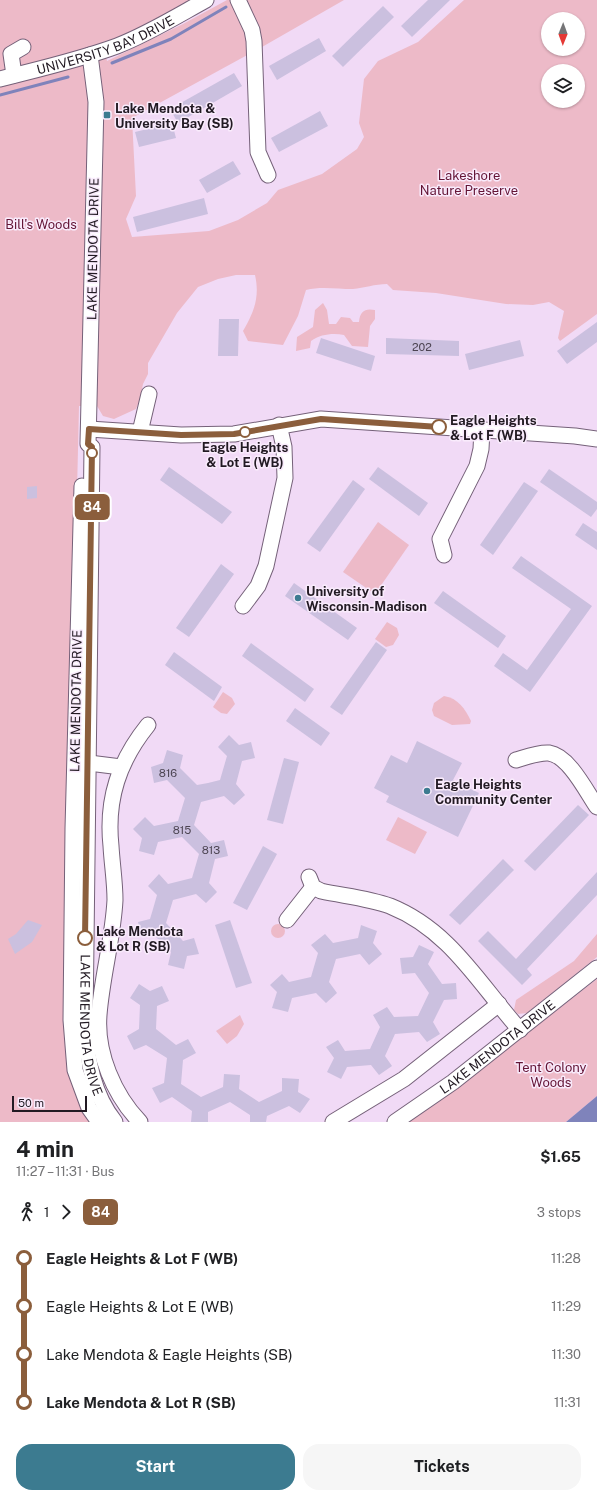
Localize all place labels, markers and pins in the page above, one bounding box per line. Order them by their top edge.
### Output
place label: Lake Mendota & University Bay (SB) [115,101,234,131]
marker: Lake Mendota & University Bay (SB) [102,110,112,120]
place label: Eagle Heights & Lot F (WB) [450,413,537,443]
marker: Eagle Heights & Lot F (WB) [431,419,447,435]
marker: Eagle Heights & Lot E (WB) [239,426,251,438]
place label: Eagle Heights & Lot E (WB) [202,440,288,470]
unlabelled marker [86,447,98,459]
place label: University of Wisconsin-Madison [306,584,427,614]
marker: University of Wisconsin-Madison [293,593,303,603]
place label: Eagle Heights Community Center [435,777,553,807]
marker: Eagle Heights Community Center [422,786,432,796]
place label: Lake Mendota & Lot R (SB) [96,924,183,954]
marker: Lake Mendota & Lot R (SB) [77,930,93,946]

